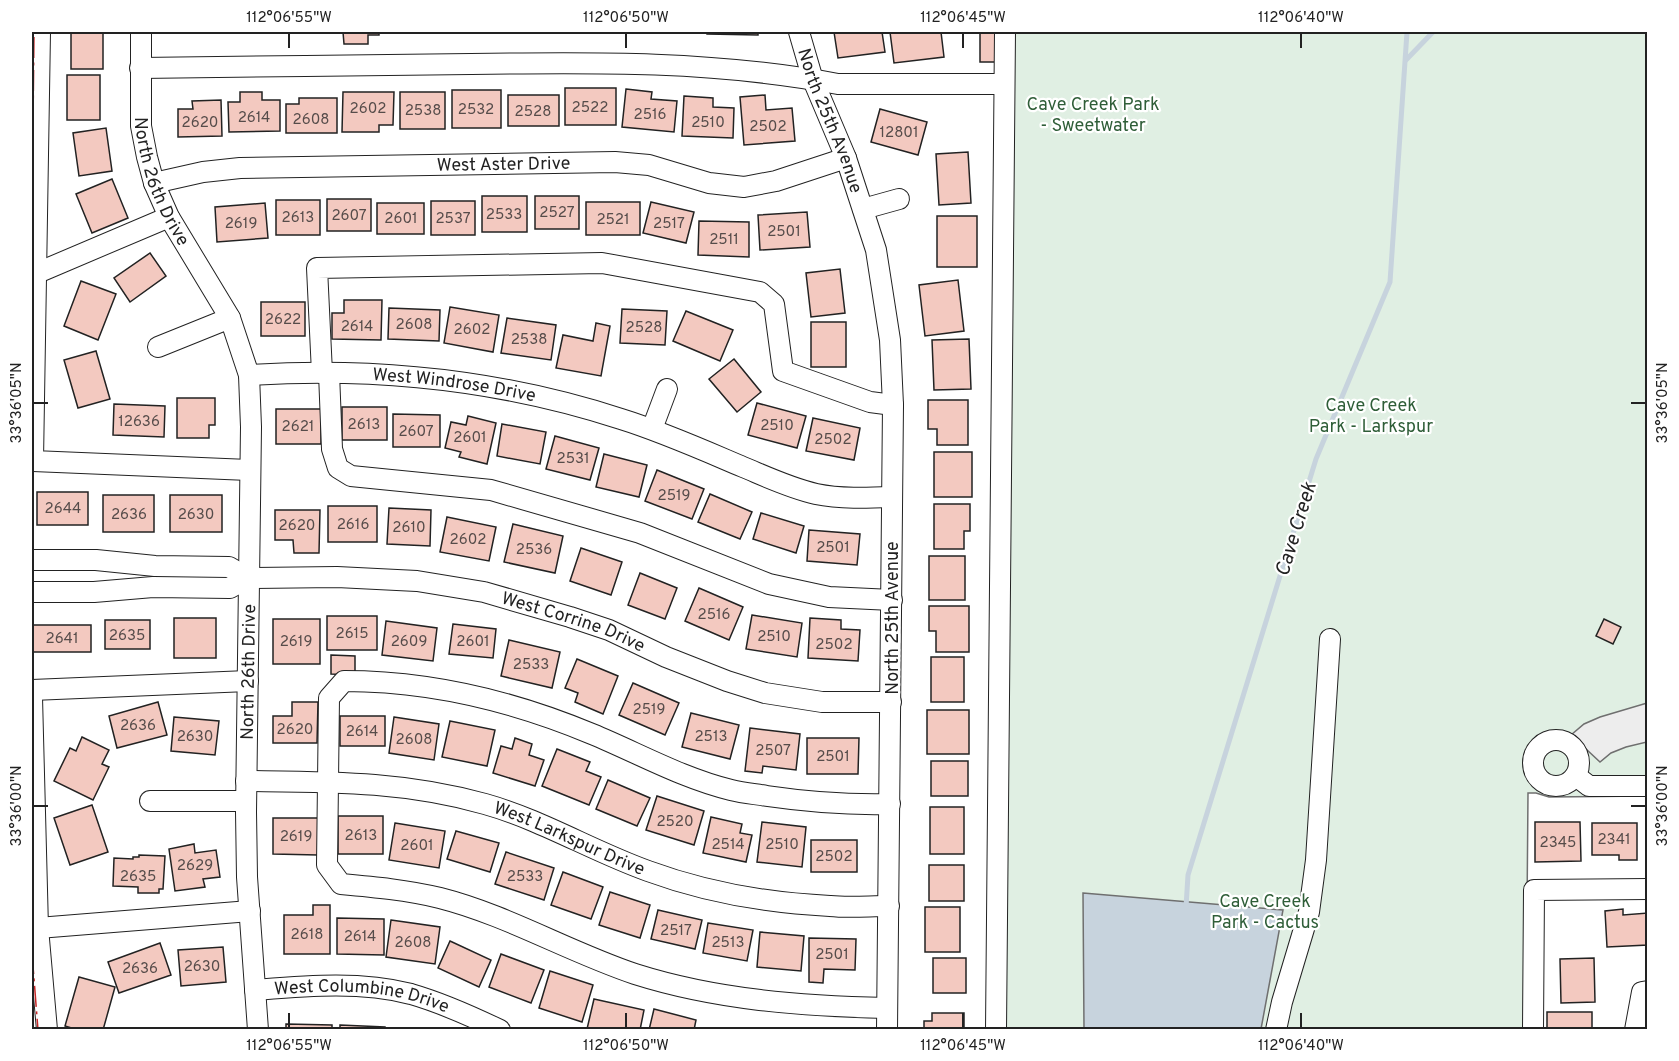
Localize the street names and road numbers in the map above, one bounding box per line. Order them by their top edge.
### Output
street label: North 25th Avenue [791,46,867,196]
street label: North 26th Drive [128,117,194,251]
street label: West Aster Drive [437,153,571,178]
street label: West Windrose Drive [372,364,538,408]
street label: North 25th Avenue [882,541,905,695]
street label: West Corrine Drive [498,588,648,658]
street label: North 26th Drive [237,604,262,740]
street label: West Larkspur Drive [490,797,648,882]
street label: West Columbine Drive [273,976,452,1019]

